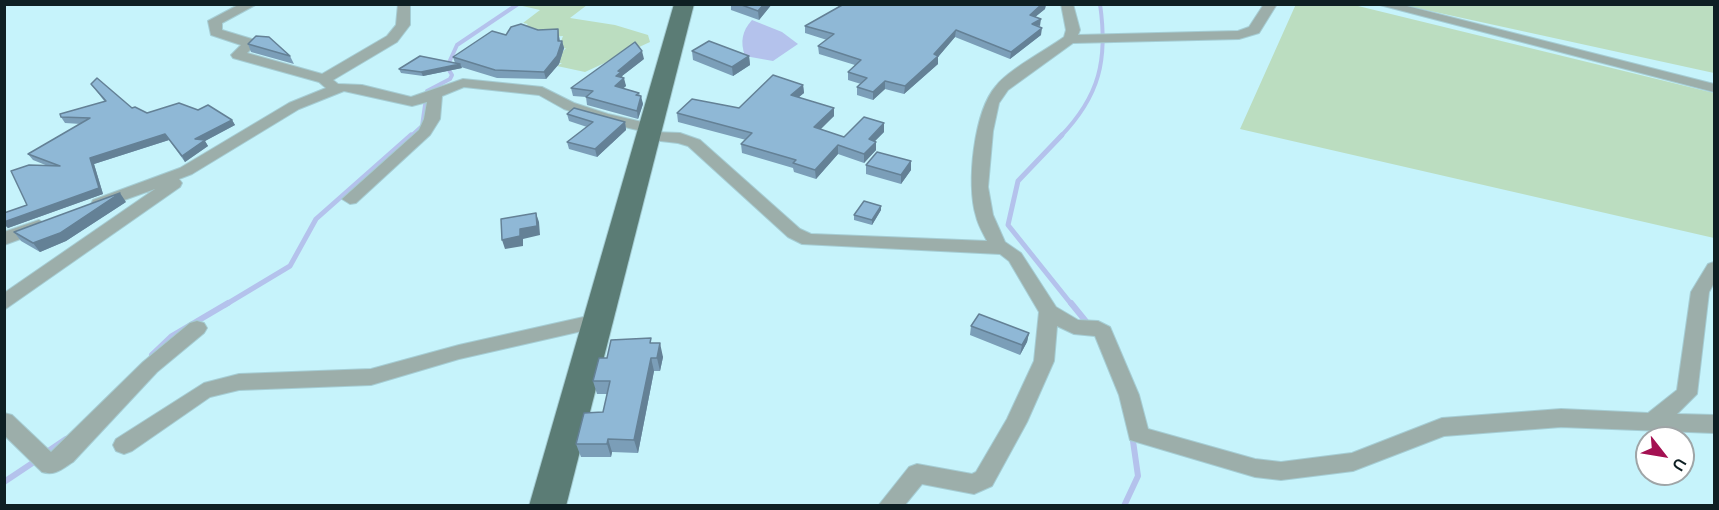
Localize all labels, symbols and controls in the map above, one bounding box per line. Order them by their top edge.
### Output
north arrow [1635,426,1695,486]
text: U [1668,455,1690,474]

